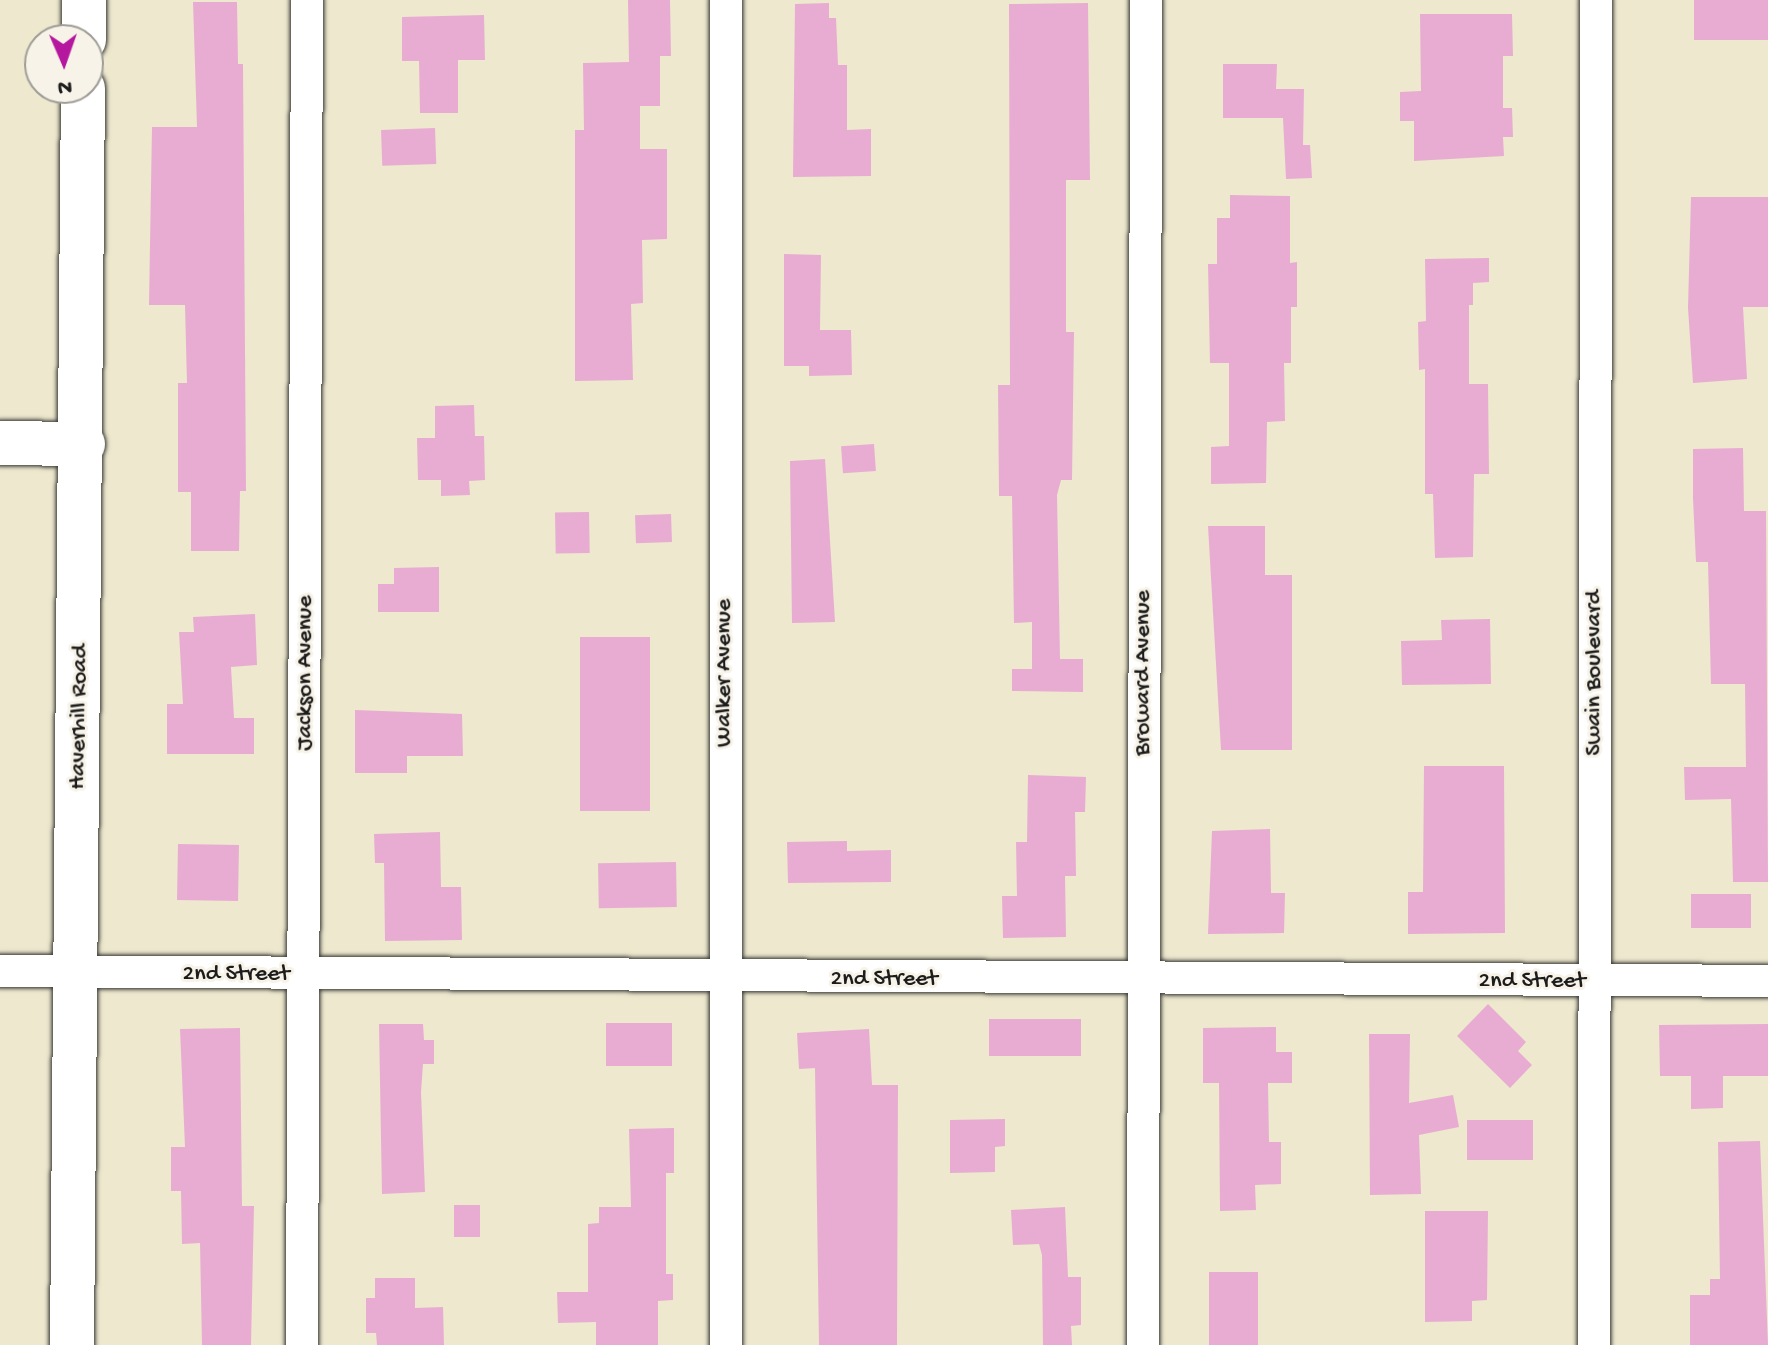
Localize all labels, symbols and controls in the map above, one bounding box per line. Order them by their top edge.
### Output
north arrow [24,24,104,104]
text: N [57,73,72,99]
street label: Broward Avenue [1130,590,1158,756]
street label: Swain Boulevard [1581,590,1609,756]
street label: Jackson Avenue [292,595,320,751]
street label: Walker Avenue [711,599,739,747]
street label: Haverhill Road [64,644,96,790]
street label: 2nd Street [183,961,289,989]
street label: 2nd Street [831,966,937,994]
street label: 2nd Street [1479,968,1585,996]

